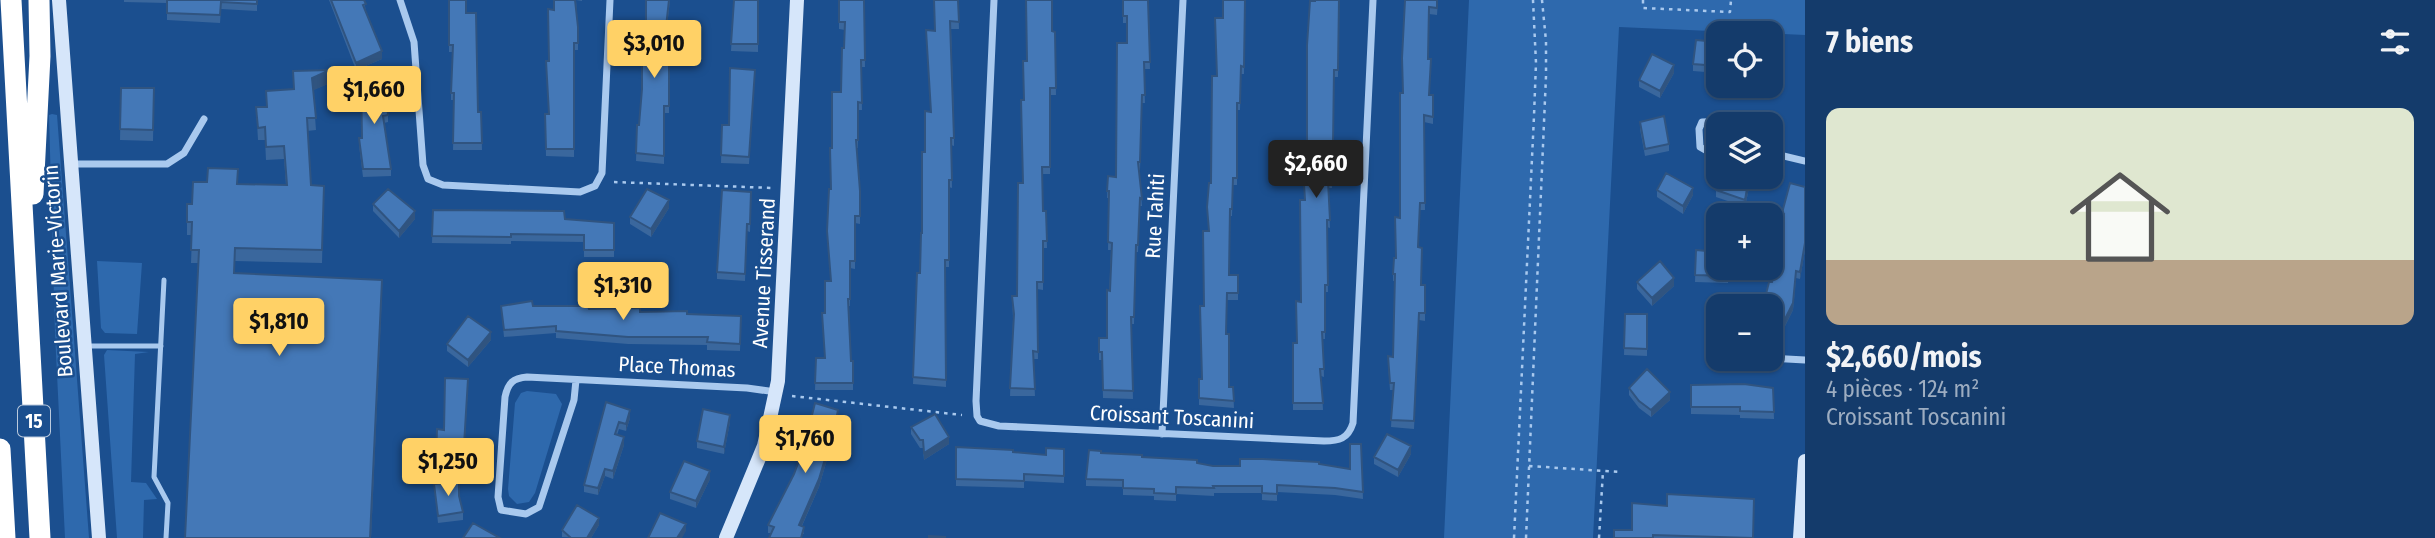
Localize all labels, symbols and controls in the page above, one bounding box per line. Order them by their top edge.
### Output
pin: $3,010 [597,20,711,80]
map controls [1706,21,1783,371]
button: locate [1706,21,1783,98]
icon: filters [2376,23,2414,61]
text: 7 biens [1826,24,1913,60]
text: $3,010 [623,29,685,57]
pin: $1,660 [317,66,431,126]
text: $1,660 [343,75,405,103]
button: layers [1706,112,1783,189]
pin: $2,660 [1259,140,1373,200]
text: $2,660 [1284,149,1348,177]
icon: home [2057,154,2183,280]
street label: Boulevard Marie-Victorin [38,164,78,378]
street label: Rue Tahiti [1140,173,1170,259]
street label: Avenue Tisserand [747,197,781,349]
button: + [1706,203,1783,280]
pin: $1,310 [566,262,680,322]
text: $1,310 [594,271,652,299]
button: − [1706,294,1783,371]
pin: $1,810 [222,298,336,358]
text: $1,810 [249,307,309,335]
text: $2,660/mois [1826,339,1982,375]
street label: Place Thomas [618,351,736,383]
text: 4 pièces · 124 m² [1826,375,1979,403]
street label: Croissant Toscanini [1089,400,1255,434]
text: Croissant Toscanini [1826,403,2006,431]
road number: 15 [18,406,50,436]
pin: $1,760 [748,416,862,475]
text: $1,760 [775,424,835,452]
pin: $1,250 [391,438,505,498]
text: $1,250 [418,447,478,475]

